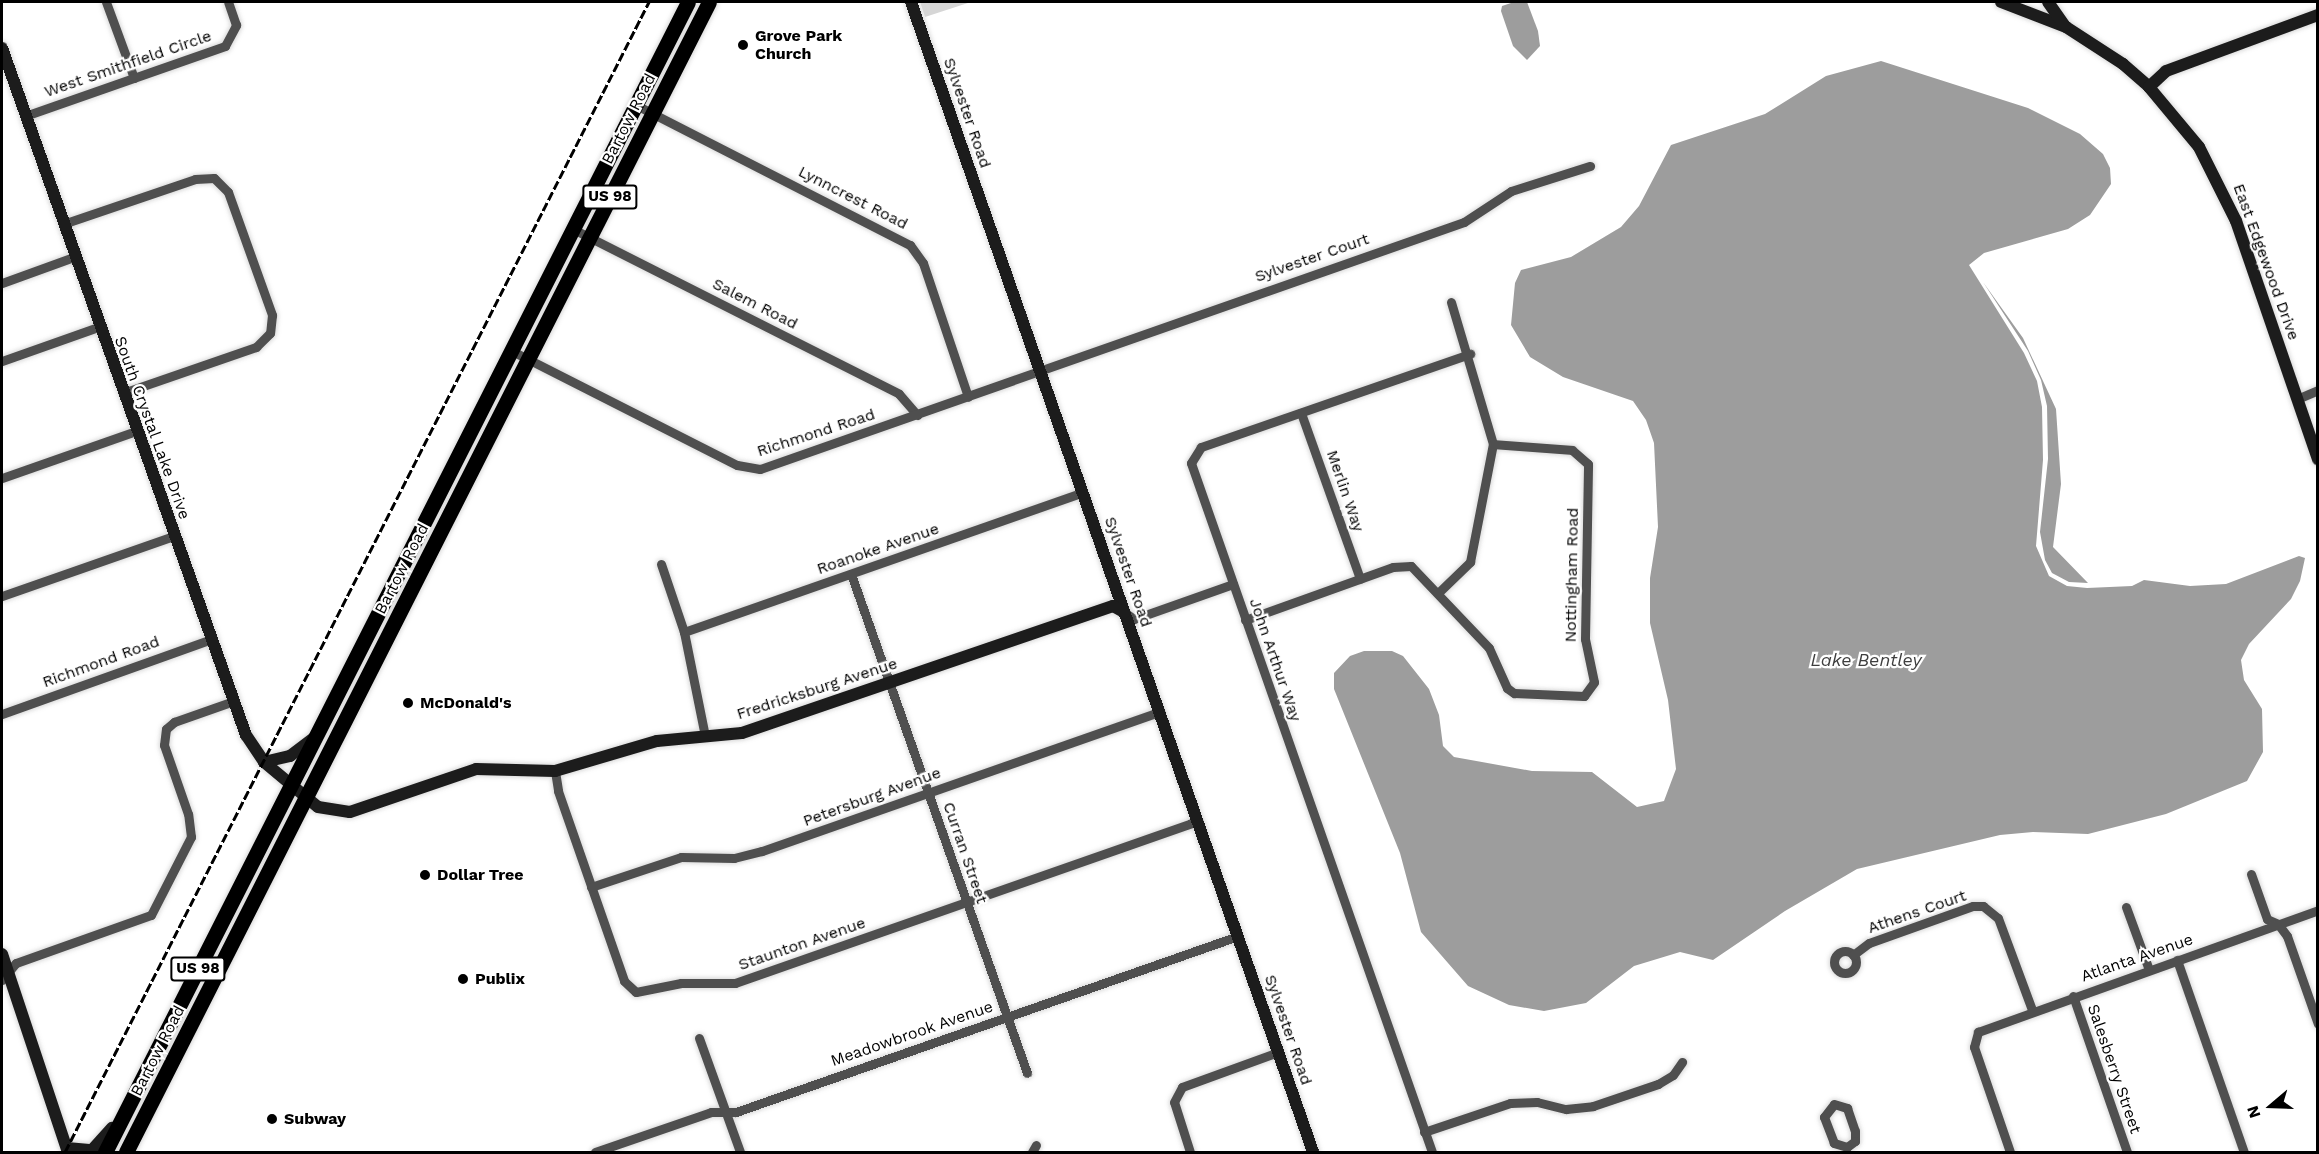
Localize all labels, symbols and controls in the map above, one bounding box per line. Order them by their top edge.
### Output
street label: West Smithfield Circle [42,26,214,102]
place label: Grove Park Church [755,26,842,64]
marker: Grove Park Church [736,38,750,52]
street label: Sylvester Road [939,55,995,171]
street label: Bartow Road [598,70,660,168]
street label: Lynncrest Road [795,162,911,234]
street label: East Edgewood Drive [2229,181,2303,343]
road number: US 98 [582,185,638,209]
street label: Sylvester Court [1252,229,1372,287]
street label: Salem Road [709,274,801,334]
street label: South Crystal Lake Drive [110,334,194,522]
street label: Richmond Road [755,405,877,461]
street label: Merlin Way [1322,448,1368,534]
street label: Nottingham Road [1561,507,1583,643]
street label: Sylvester Road [1100,514,1156,630]
street label: Roanoke Avenue [814,519,942,579]
street label: Bartow Road [371,520,433,618]
street label: John Arthur Way [1245,595,1305,725]
street label: Richmond Road [40,632,162,692]
water label: Lake Bentley [1810,649,1922,671]
street label: Fredricksburg Avenue [734,654,900,724]
place label: McDonald's [420,693,512,713]
marker: McDonald's [401,696,415,710]
street label: Petersburg Avenue [800,763,944,831]
street label: Curran Street [939,800,991,906]
place label: Dollar Tree [437,865,524,885]
marker: Dollar Tree [418,868,432,882]
street label: Athens Court [1865,886,1969,938]
street label: Staunton Avenue [736,913,868,975]
street label: Atlanta Avenue [2078,930,2196,986]
road number: US 98 [170,957,226,981]
place label: Publix [475,969,525,989]
marker: Publix [456,972,470,986]
street label: Sylvester Road [1260,972,1316,1088]
street label: Meadowbrook Avenue [828,997,996,1071]
street label: Bartow Road [127,1002,189,1100]
street label: Salesberry Street [2083,1002,2145,1136]
north arrow [2241,1076,2301,1136]
text: N [2243,1103,2264,1121]
place label: Subway [284,1109,346,1129]
marker: Subway [265,1112,279,1126]

